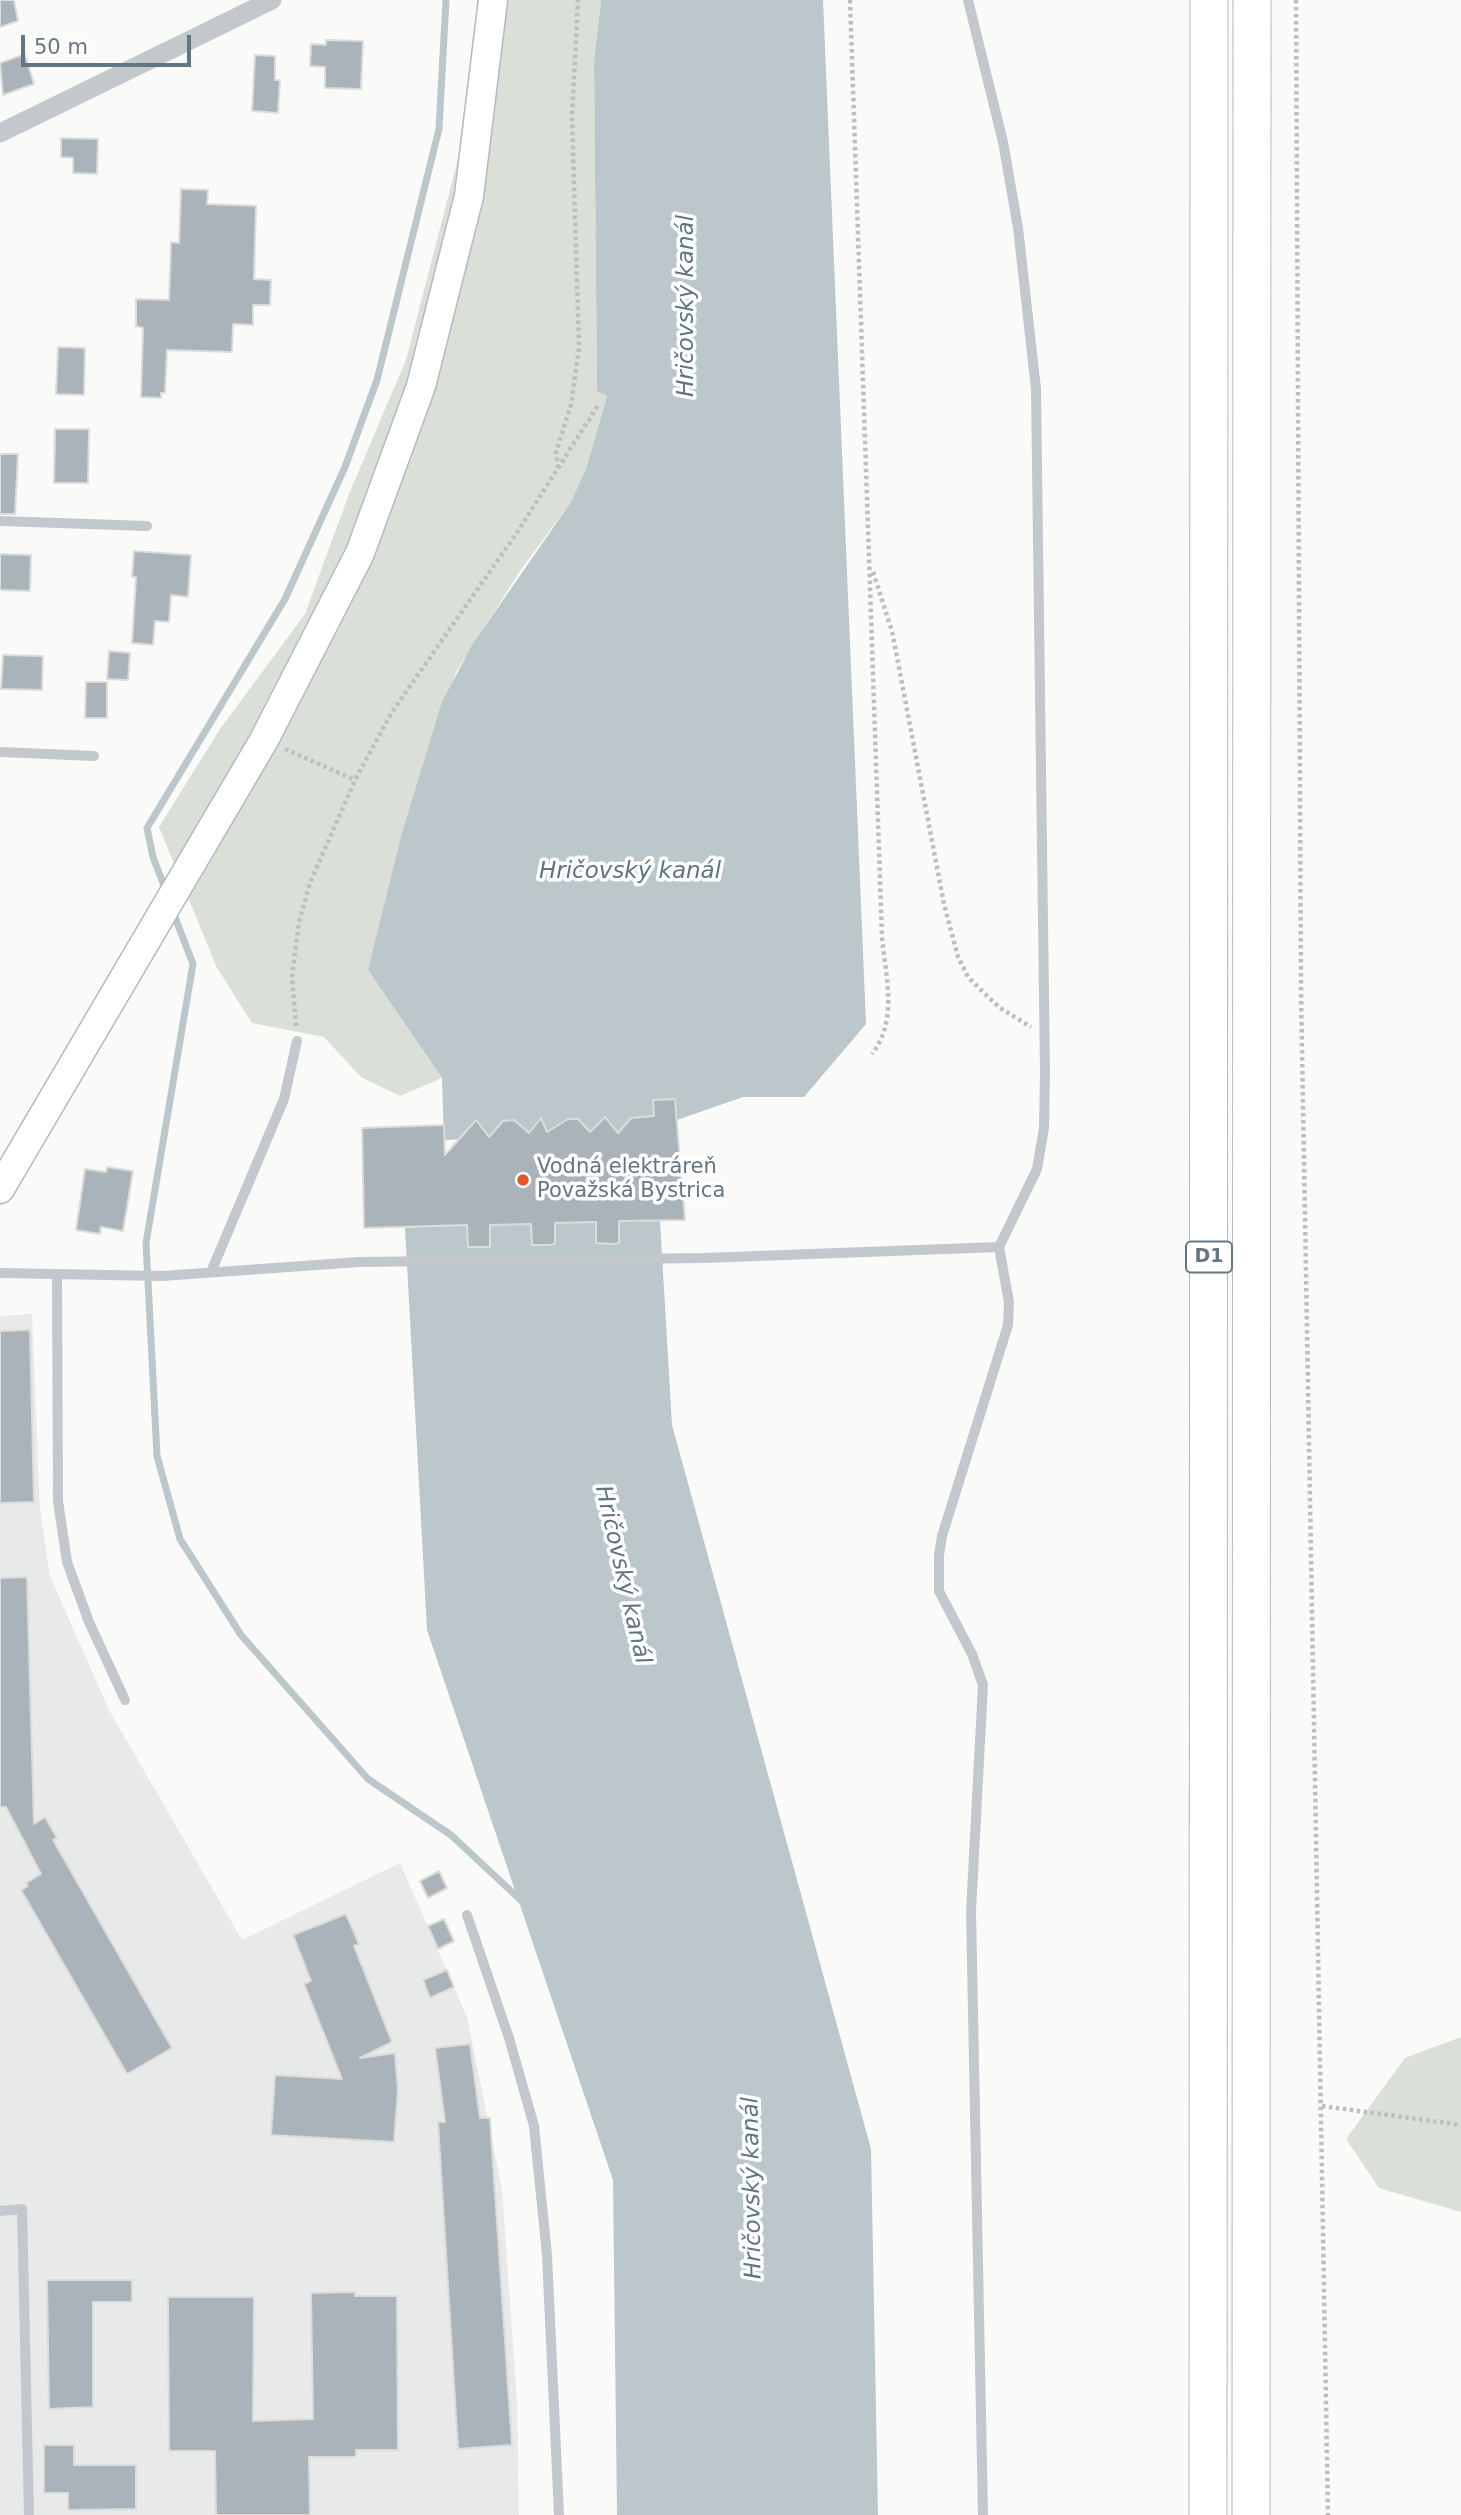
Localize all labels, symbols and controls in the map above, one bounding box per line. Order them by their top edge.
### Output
scale bar [24,21,194,65]
text: 50 m [34,35,88,59]
water label: Hričovský kanál [673,215,701,397]
water label: Hričovský kanál [539,858,721,886]
place label: Vodná elektráreň Považská Bystrica [537,1155,725,1205]
marker: Vodná elektráreň Považská Bystrica [515,1172,531,1188]
road number: D1 [1186,1242,1232,1273]
water label: Hričovský kanál [588,1483,656,1667]
water label: Hričovský kanál [738,2097,768,2279]

